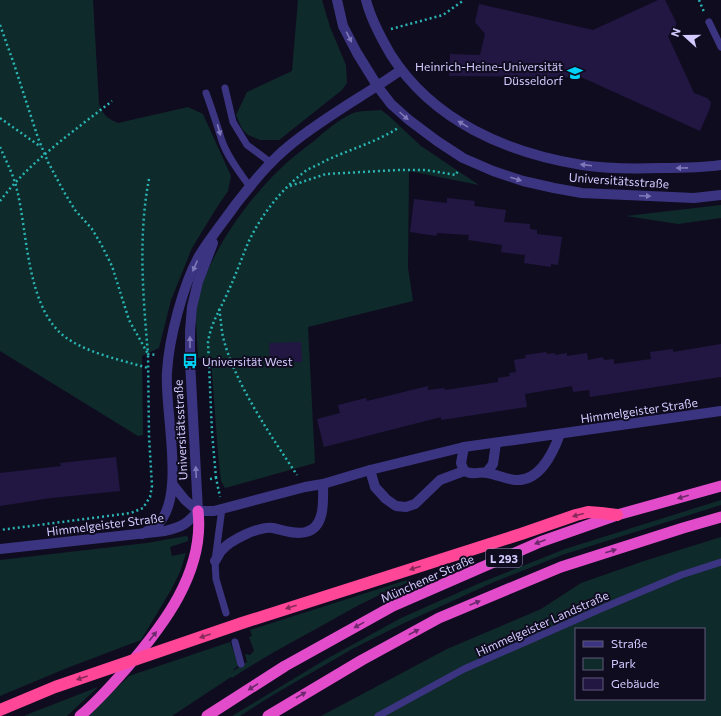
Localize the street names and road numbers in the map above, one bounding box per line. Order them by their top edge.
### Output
street label: Universitätsstraße [568,170,670,190]
street label: Universitätsstraße [170,379,190,481]
street label: Himmelgeister Straße [579,395,699,425]
street label: Himmelgeister Straße [45,510,165,538]
road number: L 293 [486,549,522,567]
street label: Münchener Straße [378,551,476,605]
street label: Himmelgeister Landstraße [473,587,611,659]

